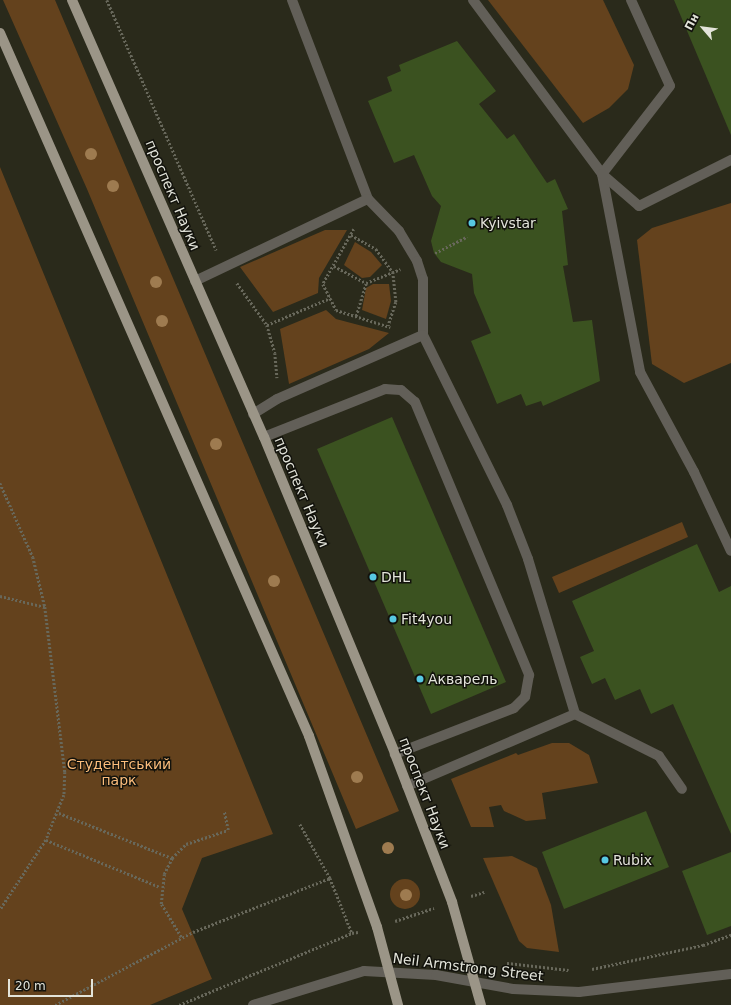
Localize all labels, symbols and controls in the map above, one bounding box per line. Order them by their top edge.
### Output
north arrow [683,8,723,48]
text: Пн [682,12,702,33]
street label: проспект Науки [142,137,204,253]
place label: Kyivstar [480,215,536,231]
marker: Kyivstar [467,218,477,228]
street label: проспект Науки [271,434,333,550]
place label: DHL [381,569,410,585]
marker: DHL [368,572,378,582]
place label: Fit4you [401,611,452,627]
marker: Fit4you [388,614,398,624]
place label: Акварель [428,671,498,687]
marker: Акварель [415,674,425,684]
street label: проспект Науки [396,735,454,851]
park label: Студентський парк [67,756,171,788]
place label: Rubix [613,852,652,868]
marker: Rubix [600,855,610,865]
street label: Neil Armstrong Street [392,949,544,985]
scale bar [10,971,95,997]
text: 20 m [15,979,46,993]

